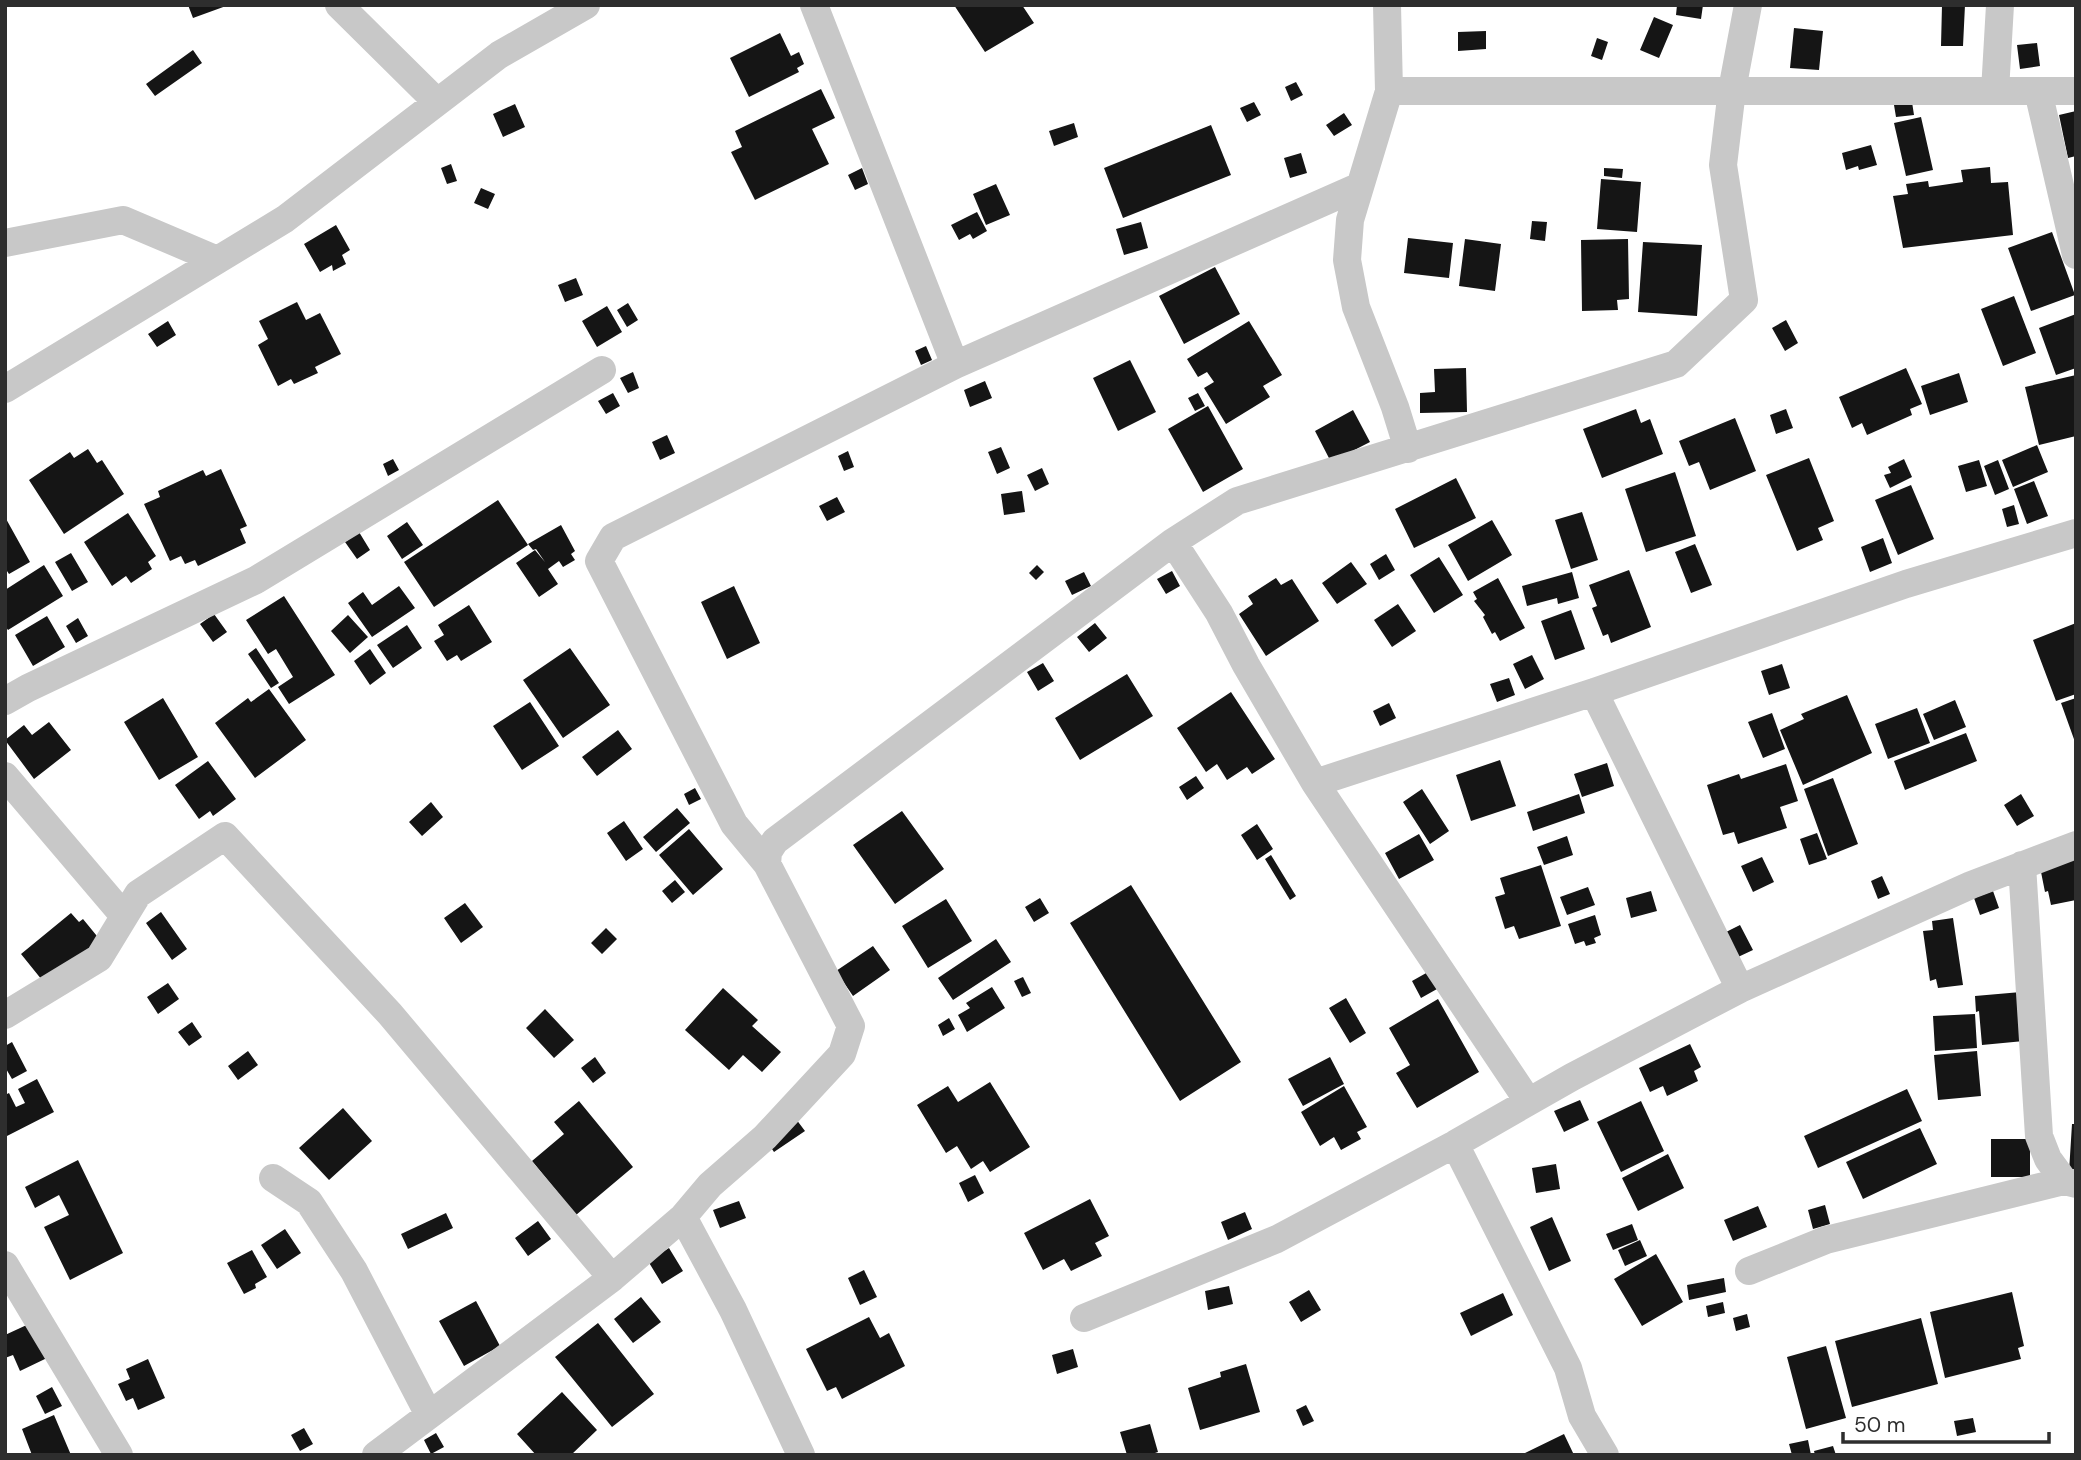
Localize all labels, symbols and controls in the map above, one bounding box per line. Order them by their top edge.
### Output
scale bar [1843,1400,2050,1444]
text: 50 m [1854,1411,1905,1439]

